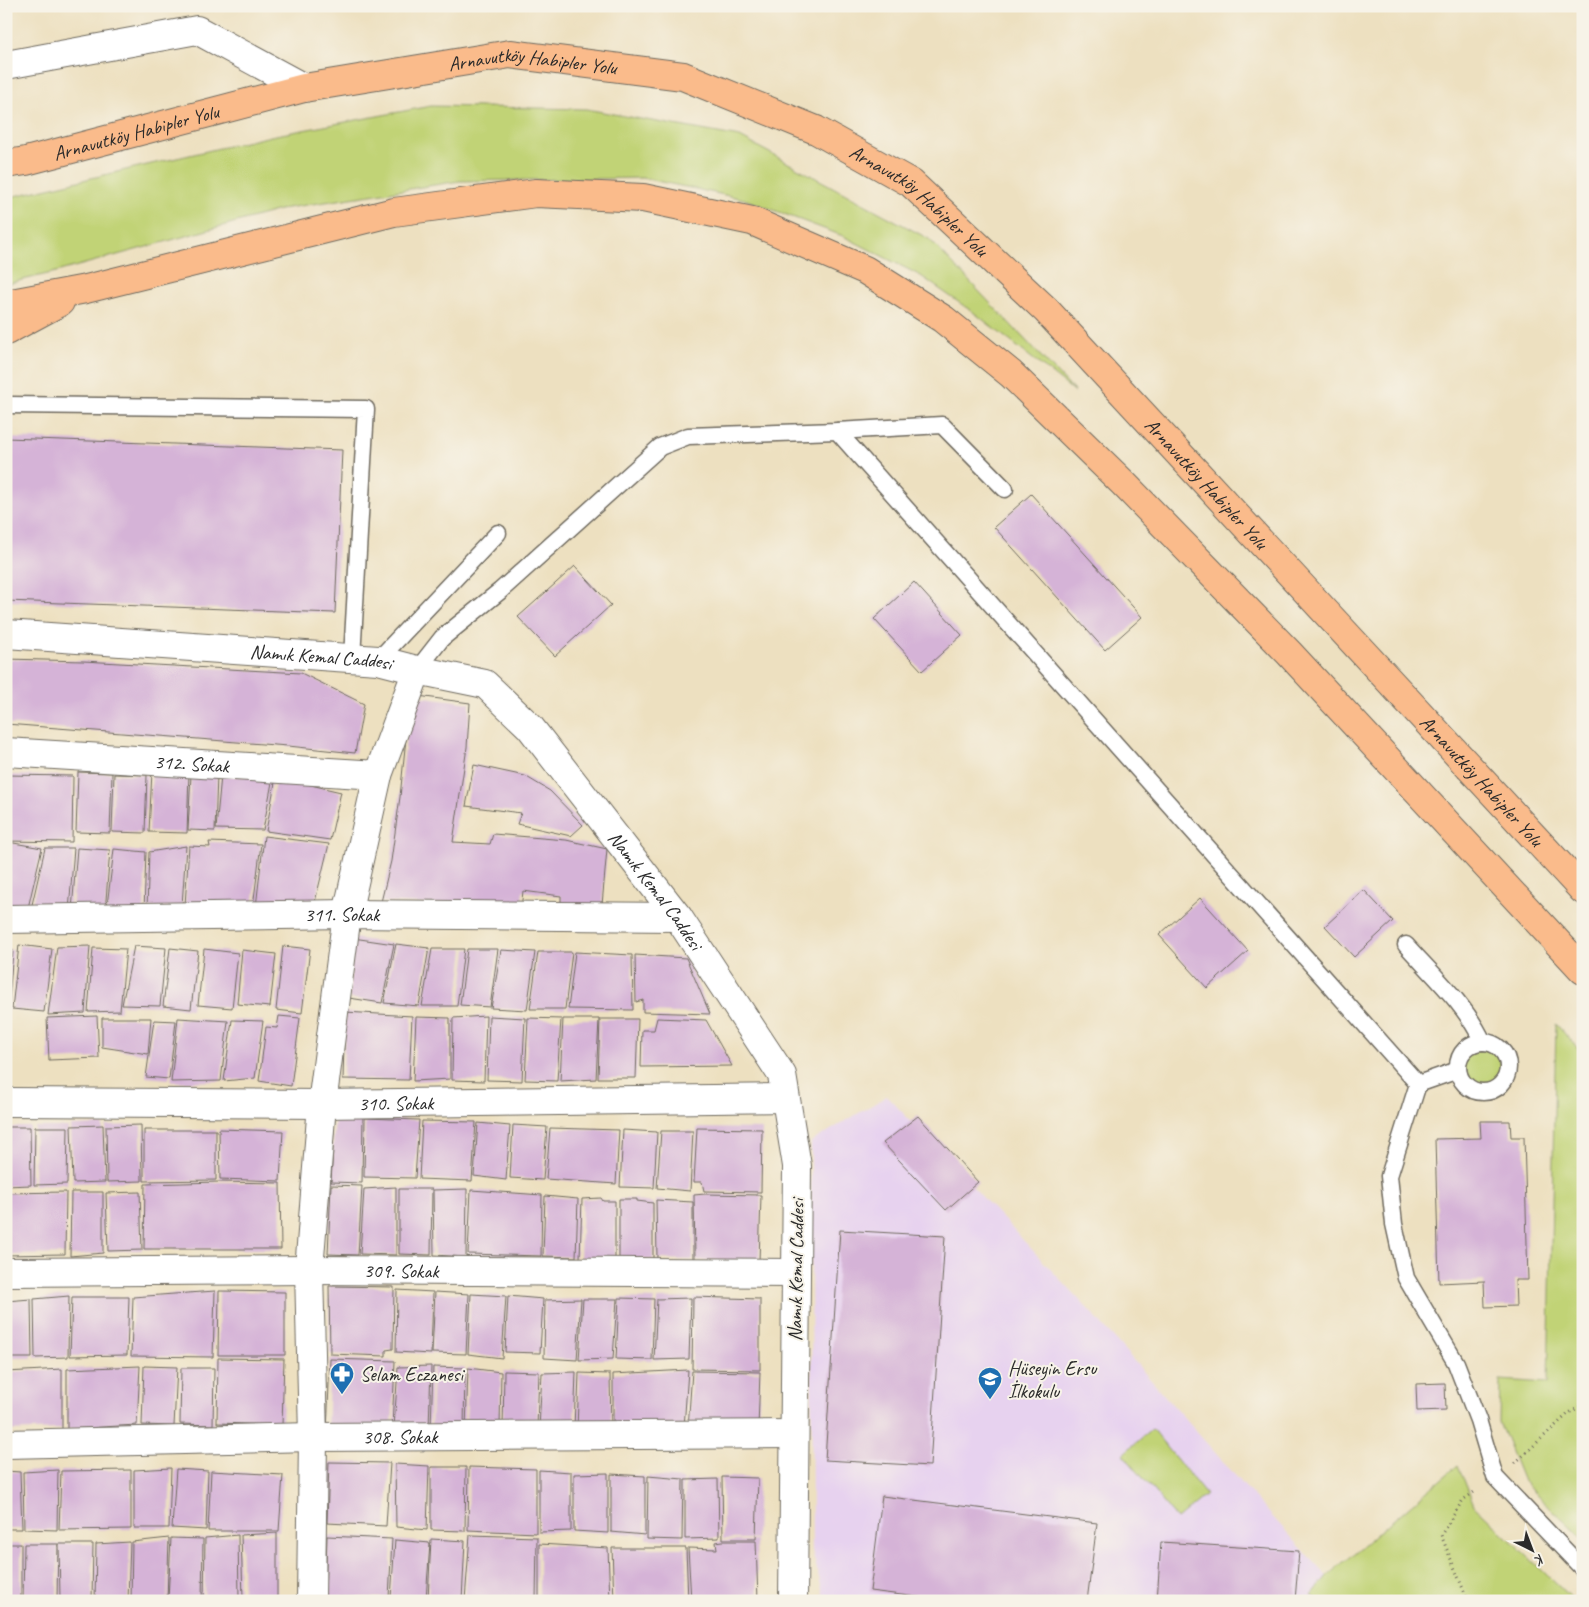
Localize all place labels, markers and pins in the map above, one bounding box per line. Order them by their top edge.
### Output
place label: Hüseyin Ersu İlkokulu [1008,1356,1098,1404]
pharmacy icon: Selam Eczanesi [329,1361,355,1395]
place label: Selam Eczanesi [360,1362,465,1387]
school or university icon: Hüseyin Ersu İlkokulu [977,1366,1003,1400]

